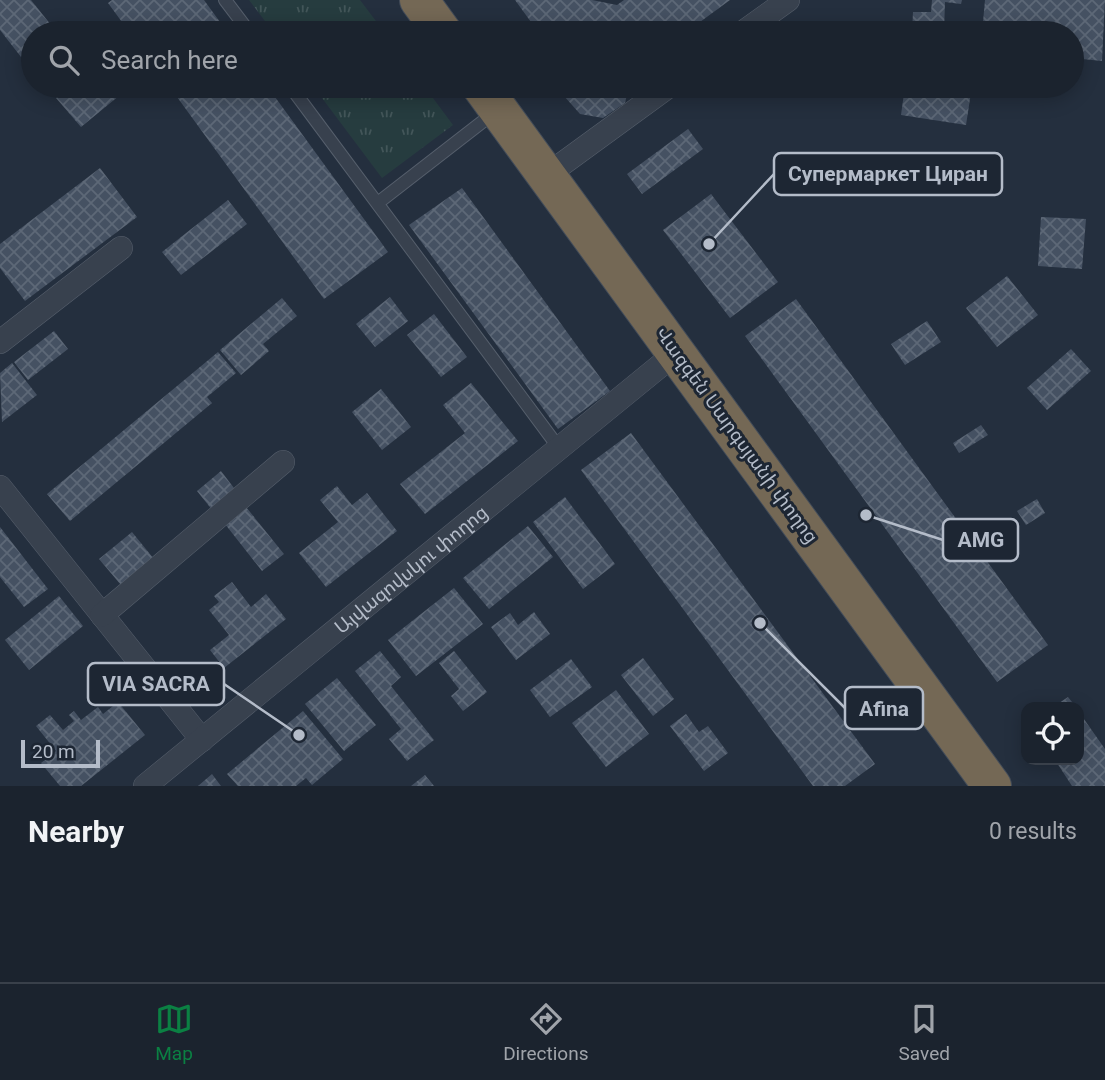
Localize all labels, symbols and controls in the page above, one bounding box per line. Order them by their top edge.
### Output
search box [21,21,1084,98]
icon: search [45,41,83,79]
text: Search here [101,45,238,75]
callout: Супермаркет Циран [774,153,1002,195]
text: Супермаркет Циран [788,162,988,186]
street label: Վազգեն Սարգսյանի փողոց [651,322,823,548]
street label: Այվազովսկու փողոց [330,500,492,638]
callout: AMG [943,519,1018,561]
text: AMG [958,528,1004,552]
callout: VIA SACRA [88,663,224,705]
text: VIA SACRA [102,672,211,696]
callout: Afina [845,687,923,729]
text: Afina [859,697,909,721]
map controls [1021,702,1084,765]
button: locate [1021,702,1084,765]
scale bar [21,737,100,769]
text: 20 m [32,740,75,763]
text: Nearby [28,814,124,849]
text: 0 results [989,818,1077,845]
tab: Map [155,1000,193,1065]
tab: Directions [503,1000,588,1065]
tab: Saved [899,1000,950,1065]

